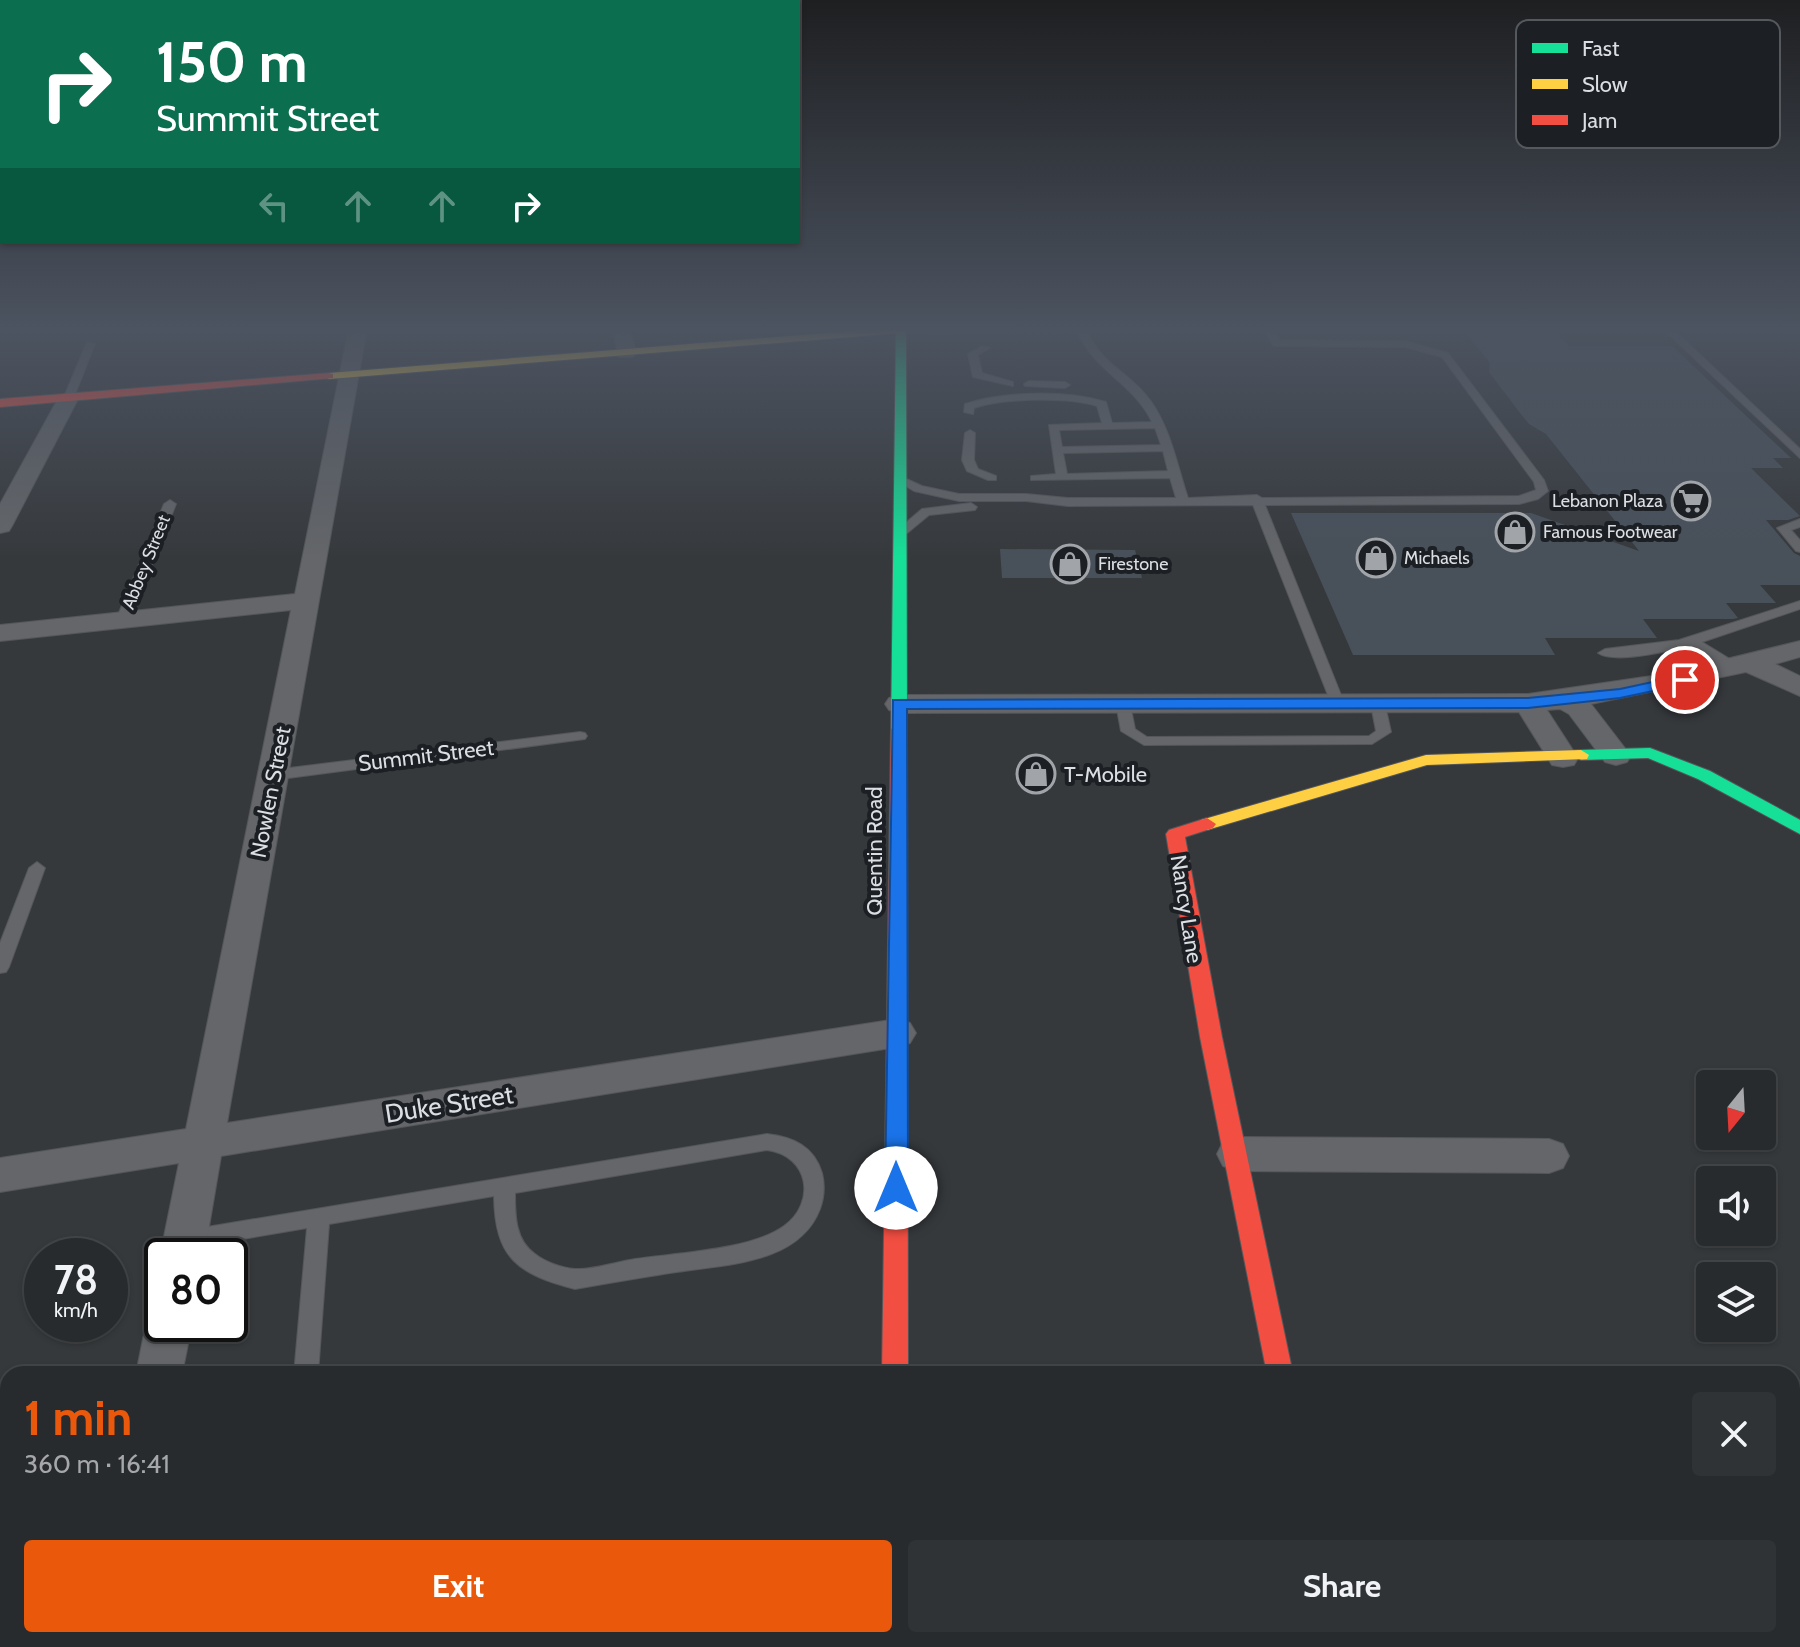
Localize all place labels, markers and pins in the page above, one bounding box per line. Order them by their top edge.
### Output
supermarket icon: Lebanon Plaza [1670,480,1712,522]
place label: Lebanon Plaza [1552,490,1663,512]
shop icon: Famous Footwear [1494,511,1536,553]
place label: Famous Footwear [1543,521,1678,543]
shop icon: Michaels [1355,537,1397,579]
shop icon: Firestone [1049,543,1091,585]
place label: Michaels [1404,547,1470,569]
place label: Firestone [1098,553,1168,575]
pin [1651,646,1719,714]
shop icon: T-Mobile [1015,753,1057,795]
place label: T-Mobile [1064,761,1147,788]

